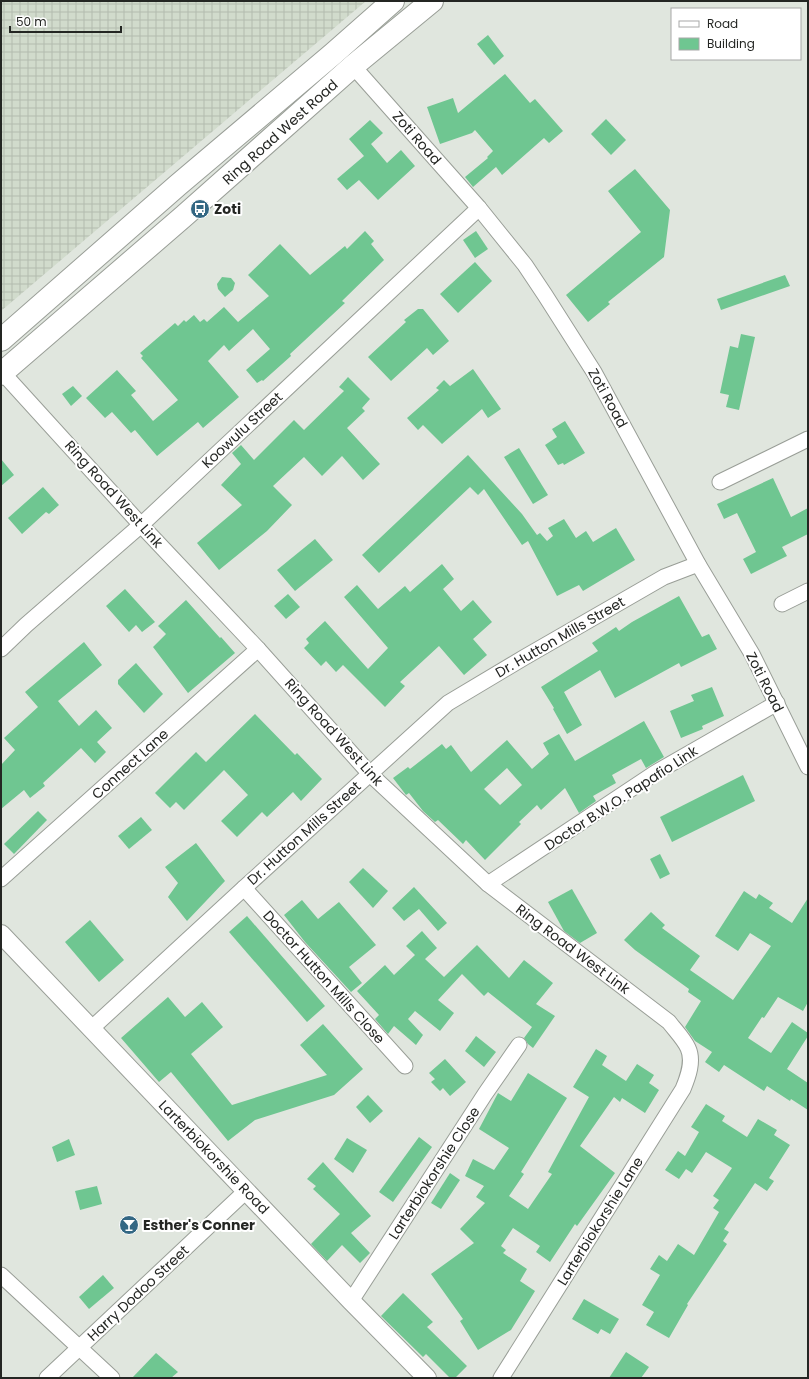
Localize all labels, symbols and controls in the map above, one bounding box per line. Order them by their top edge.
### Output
scale bar [10,8,121,34]
legend [671,8,801,60]
text: 50 m [16,13,47,30]
text: Road [707,15,738,32]
text: Building [707,35,755,52]
street label: Ring Road West Road [218,75,342,189]
street label: Zoti Road [388,107,446,169]
bus stop icon: Zoti [189,198,211,220]
place label: Zoti [214,199,241,219]
street label: Zoti Road [583,365,633,431]
street label: Koowulu Street [197,387,287,473]
street label: Ring Road West Link [60,436,168,553]
street label: Dr. Hutton Mills Street [491,592,629,682]
street label: Zoti Road [741,648,789,716]
street label: Ring Road West Link [280,674,388,791]
street label: Connect Lane [87,724,173,804]
street label: Doctor B.W.O. Papafio Link [540,740,702,855]
street label: Dr. Hutton Mills Street [243,776,365,890]
street label: Ring Road West Link [512,899,635,999]
street label: Doctor Hutton Mills Close [259,906,390,1048]
street label: Larterbiokorshie Road [154,1096,274,1218]
street label: Larterbiokorshie Close [384,1103,485,1243]
street label: Larterbiokorshie Lane [552,1153,648,1289]
bar icon: Esther's Conner [118,1214,140,1236]
place label: Esther's Conner [143,1215,255,1235]
street label: Harry Dodoo Street [83,1241,193,1345]

